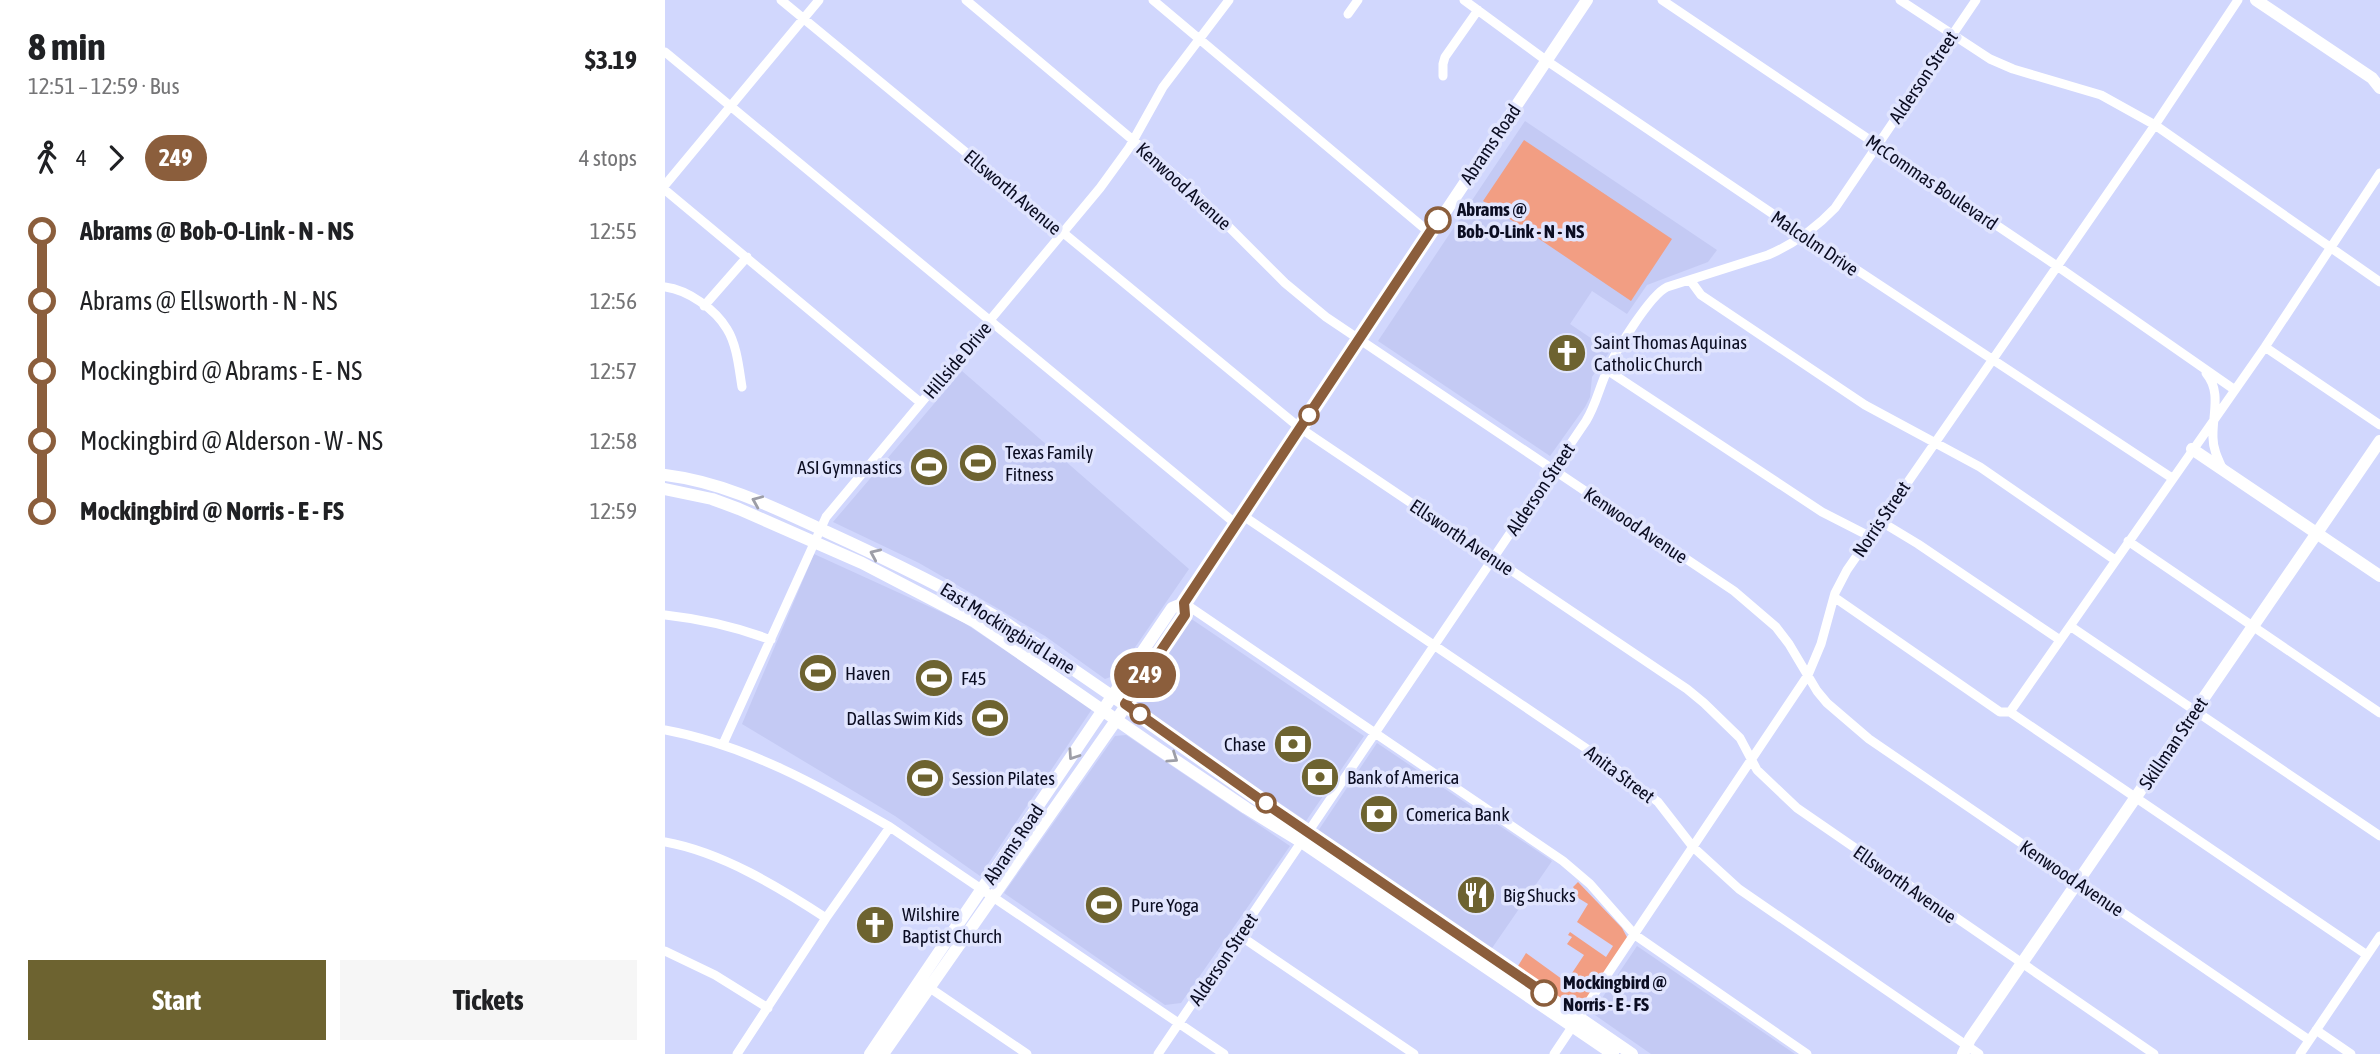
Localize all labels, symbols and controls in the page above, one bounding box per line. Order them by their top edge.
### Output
text: 8 min [28,25,106,68]
street label: Alderson Street [1884,27,1962,127]
text: $3.19 [585,45,637,75]
text: 12:51 – 12:59 · Bus [28,73,180,99]
street label: Abrams Road [1455,100,1525,188]
street label: McCommas Boulevard [1862,130,2002,234]
street label: Kenwood Avenue [1132,138,1236,234]
icon: walk [28,139,66,177]
icon: forward [97,139,135,177]
text: 249 [159,144,193,171]
text: 4 [76,145,87,171]
text: 4 stops [579,145,637,171]
street label: Ellsworth Avenue [960,145,1066,239]
place label: Abrams @ Bob-O-Link - N - NS [1456,198,1584,242]
street label: Malcolm Drive [1767,206,1863,280]
marker: Abrams @ Bob-O-Link - N - NS [1425,207,1451,233]
text: Abrams @ Bob-O-Link - N - NS [80,216,354,246]
text: 12:55 [590,218,637,244]
text: Abrams @ Ellsworth - N - NS [80,286,337,316]
text: 12:56 [590,288,637,314]
street label: Hillside Drive [918,317,996,403]
place label: Saint Thomas Aquinas Catholic Church [1594,331,1747,375]
church icon: Saint Thomas Aquinas Catholic Church [1546,332,1588,374]
text: Mockingbird @ Abrams - E - NS [80,356,362,386]
text: 12:57 [590,358,637,384]
unlabelled marker [1299,405,1319,425]
text: Mockingbird @ Alderson - W - NS [80,426,383,456]
text: 12:58 [590,428,637,454]
street label: Alderson Street [1501,439,1579,539]
place label: Texas Family Fitness [1005,441,1093,485]
sports icon: Texas Family Fitness [957,442,999,484]
sports icon: ASI Gymnastics [908,446,950,488]
place label: ASI Gymnastics [797,456,902,478]
street label: Norris Street [1848,477,1914,561]
street label: Kenwood Avenue [1580,482,1692,568]
street label: Ellsworth Avenue [1406,494,1518,580]
one-way arrow [752,495,764,509]
text: Mockingbird @ Norris - E - FS [80,496,344,526]
text: 12:59 [590,498,637,524]
one-way arrow [870,548,882,562]
street label: East Mockingbird Lane [937,578,1079,678]
sports icon: Haven [797,652,839,694]
line badge: 249 [1105,652,1185,698]
sports icon: F45 [913,657,955,699]
text: 249 [1128,661,1162,688]
place label: Haven [845,662,890,684]
place label: F45 [961,667,987,689]
street label: Skillman Street [2134,693,2212,793]
sports icon: Dallas Swim Kids [969,697,1011,739]
unlabelled marker [1130,704,1150,724]
place label: Dallas Swim Kids [846,707,963,729]
bank icon: Chase [1272,723,1314,765]
place label: Chase [1224,733,1266,755]
street label: Anita Street [1581,741,1659,807]
one-way arrow [1069,747,1081,760]
one-way arrow [1165,750,1178,762]
bank icon: Bank of America [1299,756,1341,798]
sports icon: Session Pilates [904,757,946,799]
place label: Bank of America [1347,766,1459,788]
place label: Session Pilates [952,767,1055,789]
unlabelled marker [1256,793,1276,813]
bank icon: Comerica Bank [1358,793,1400,835]
street label: Abrams Road [978,800,1048,888]
place label: Comerica Bank [1406,803,1510,825]
street label: Kenwood Avenue [2016,835,2128,921]
street label: Ellsworth Avenue [1849,840,1961,928]
restaurant icon: Big Shucks [1455,874,1497,916]
sports icon: Pure Yoga [1083,884,1125,926]
place label: Big Shucks [1503,884,1576,906]
place label: Pure Yoga [1131,894,1199,916]
place label: Wilshire Baptist Church [902,903,1002,947]
church icon: Wilshire Baptist Church [854,904,896,946]
street label: Alderson Street [1184,909,1262,1009]
button: Start [28,960,326,1040]
button: Tickets [340,960,637,1040]
place label: Mockingbird @ Norris - E - FS [1563,971,1667,1015]
marker: Mockingbird @ Norris - E - FS [1531,980,1557,1006]

